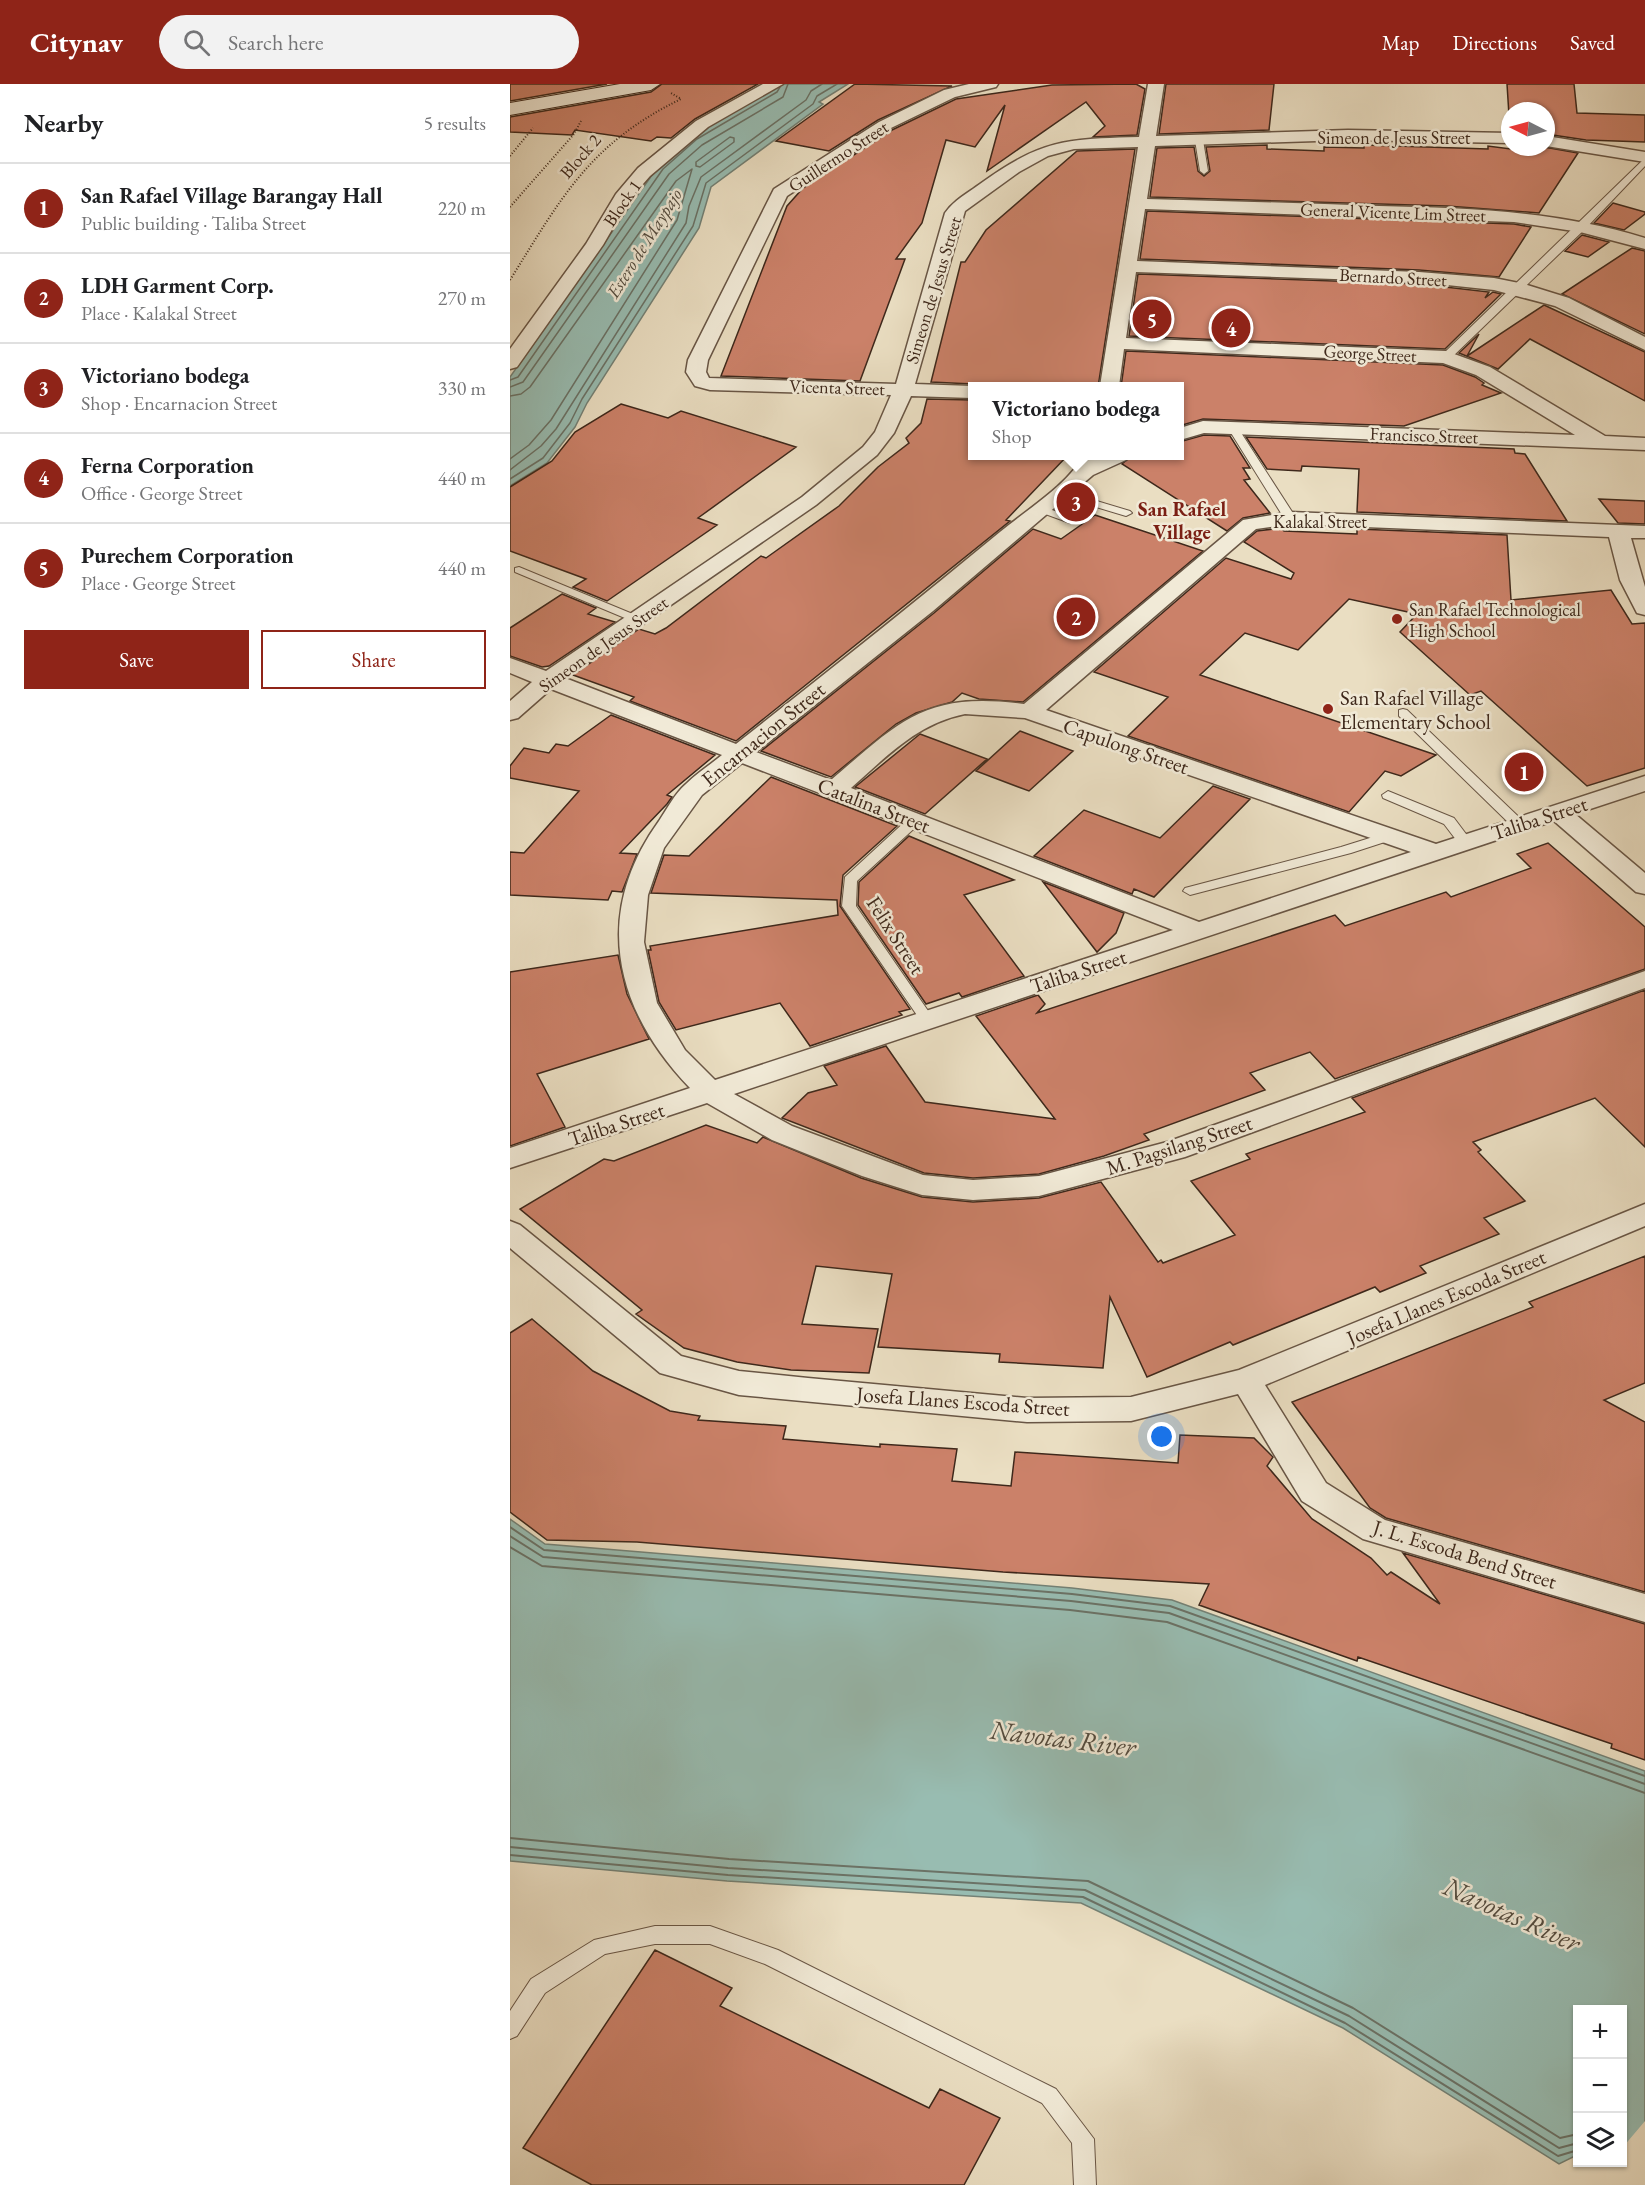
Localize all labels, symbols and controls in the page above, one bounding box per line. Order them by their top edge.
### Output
search box [159,15,579,69]
text: Citynav [30,24,123,60]
icon: search [180,26,213,59]
text: Search here [228,28,324,57]
text: Map [1382,29,1419,56]
text: Directions [1452,29,1537,56]
text: Saved [1570,29,1615,56]
north arrow [1501,102,1555,156]
text: Nearby [24,106,104,140]
text: 5 results [423,110,486,136]
street label: Guillermo Street [784,115,893,197]
street label: Simeon de Jesus Street [1318,126,1471,149]
street label: Block 2 [554,129,606,183]
street label: Block 1 [598,175,646,231]
text: San Rafael Village Barangay Hall [81,181,382,210]
water label: Estero de Maypajo [601,184,688,303]
text: 1 [38,195,49,221]
text: 220 m [438,195,486,221]
street label: General Vicente Lim Street [1300,197,1487,227]
text: Public building · Taliba Street [81,210,306,236]
street label: Simeon de Jesus Street [900,213,966,366]
street label: Bernardo Street [1339,263,1448,291]
text: LDH Garment Corp. [81,271,274,300]
text: 2 [38,285,49,311]
text: 270 m [438,285,486,311]
pin: 5 [1132,296,1172,342]
text: Place · Kalakal Street [81,300,237,326]
pin: 4 [1212,306,1250,350]
street label: George Street [1323,339,1417,367]
text: Victoriano bodega [81,361,249,390]
street label: Vicenta Street [789,374,886,400]
text: 3 [38,375,49,401]
text: 330 m [438,375,486,401]
popup [968,382,1184,460]
text: Shop · Encarnacion Street [81,390,277,416]
text: Victoriano bodega [992,394,1160,423]
street label: Francisco Street [1369,422,1479,448]
text: Shop [992,423,1032,449]
text: Ferna Corporation [81,451,254,480]
text: 4 [38,465,49,491]
text: 440 m [438,465,486,491]
text: Office · George Street [81,480,243,506]
pin: 3 [1056,480,1096,524]
district label: San Rafael Village [1138,496,1226,545]
street label: Kalakal Street [1273,510,1367,533]
text: Purechem Corporation [81,541,294,570]
text: 5 [38,555,49,581]
text: 440 m [438,555,486,581]
text: Place · George Street [81,570,236,596]
street label: Simeon de Jesus Street [534,591,672,697]
pin: 2 [1056,594,1096,640]
place label: San Rafael Technological High School [1409,598,1581,642]
marker: San Rafael Technological High School [1390,612,1404,626]
button: Save [24,630,249,689]
button: Share [261,630,486,689]
street label: Encarnacion Street [696,676,831,792]
place label: San Rafael Village Elementary School [1340,684,1491,735]
marker: San Rafael Village Elementary School [1321,702,1335,716]
street label: Capulong Street [1060,712,1193,780]
pin: 1 [1504,750,1544,794]
street label: Catalina Street [814,771,934,839]
street label: Taliba Street [1487,790,1591,846]
street label: Felix Street [861,891,931,980]
street label: Taliba Street [1026,943,1130,999]
street label: Taliba Street [564,1096,668,1152]
street label: M. Pagsilang Street [1103,1109,1256,1181]
street label: Josefa Llanes Escoda Street [1341,1243,1550,1352]
street label: Josefa Llanes Escoda Street [853,1380,1071,1422]
your location [1147,1422,1176,1451]
street label: J. L. Escoda Bend Street [1368,1513,1560,1595]
water label: Navotas River [987,1712,1140,1765]
water label: Navotas River [1437,1868,1588,1960]
map controls [1573,2005,1627,2167]
button: + [1573,2005,1627,2059]
button: − [1573,2059,1627,2113]
button: layers [1573,2113,1627,2167]

